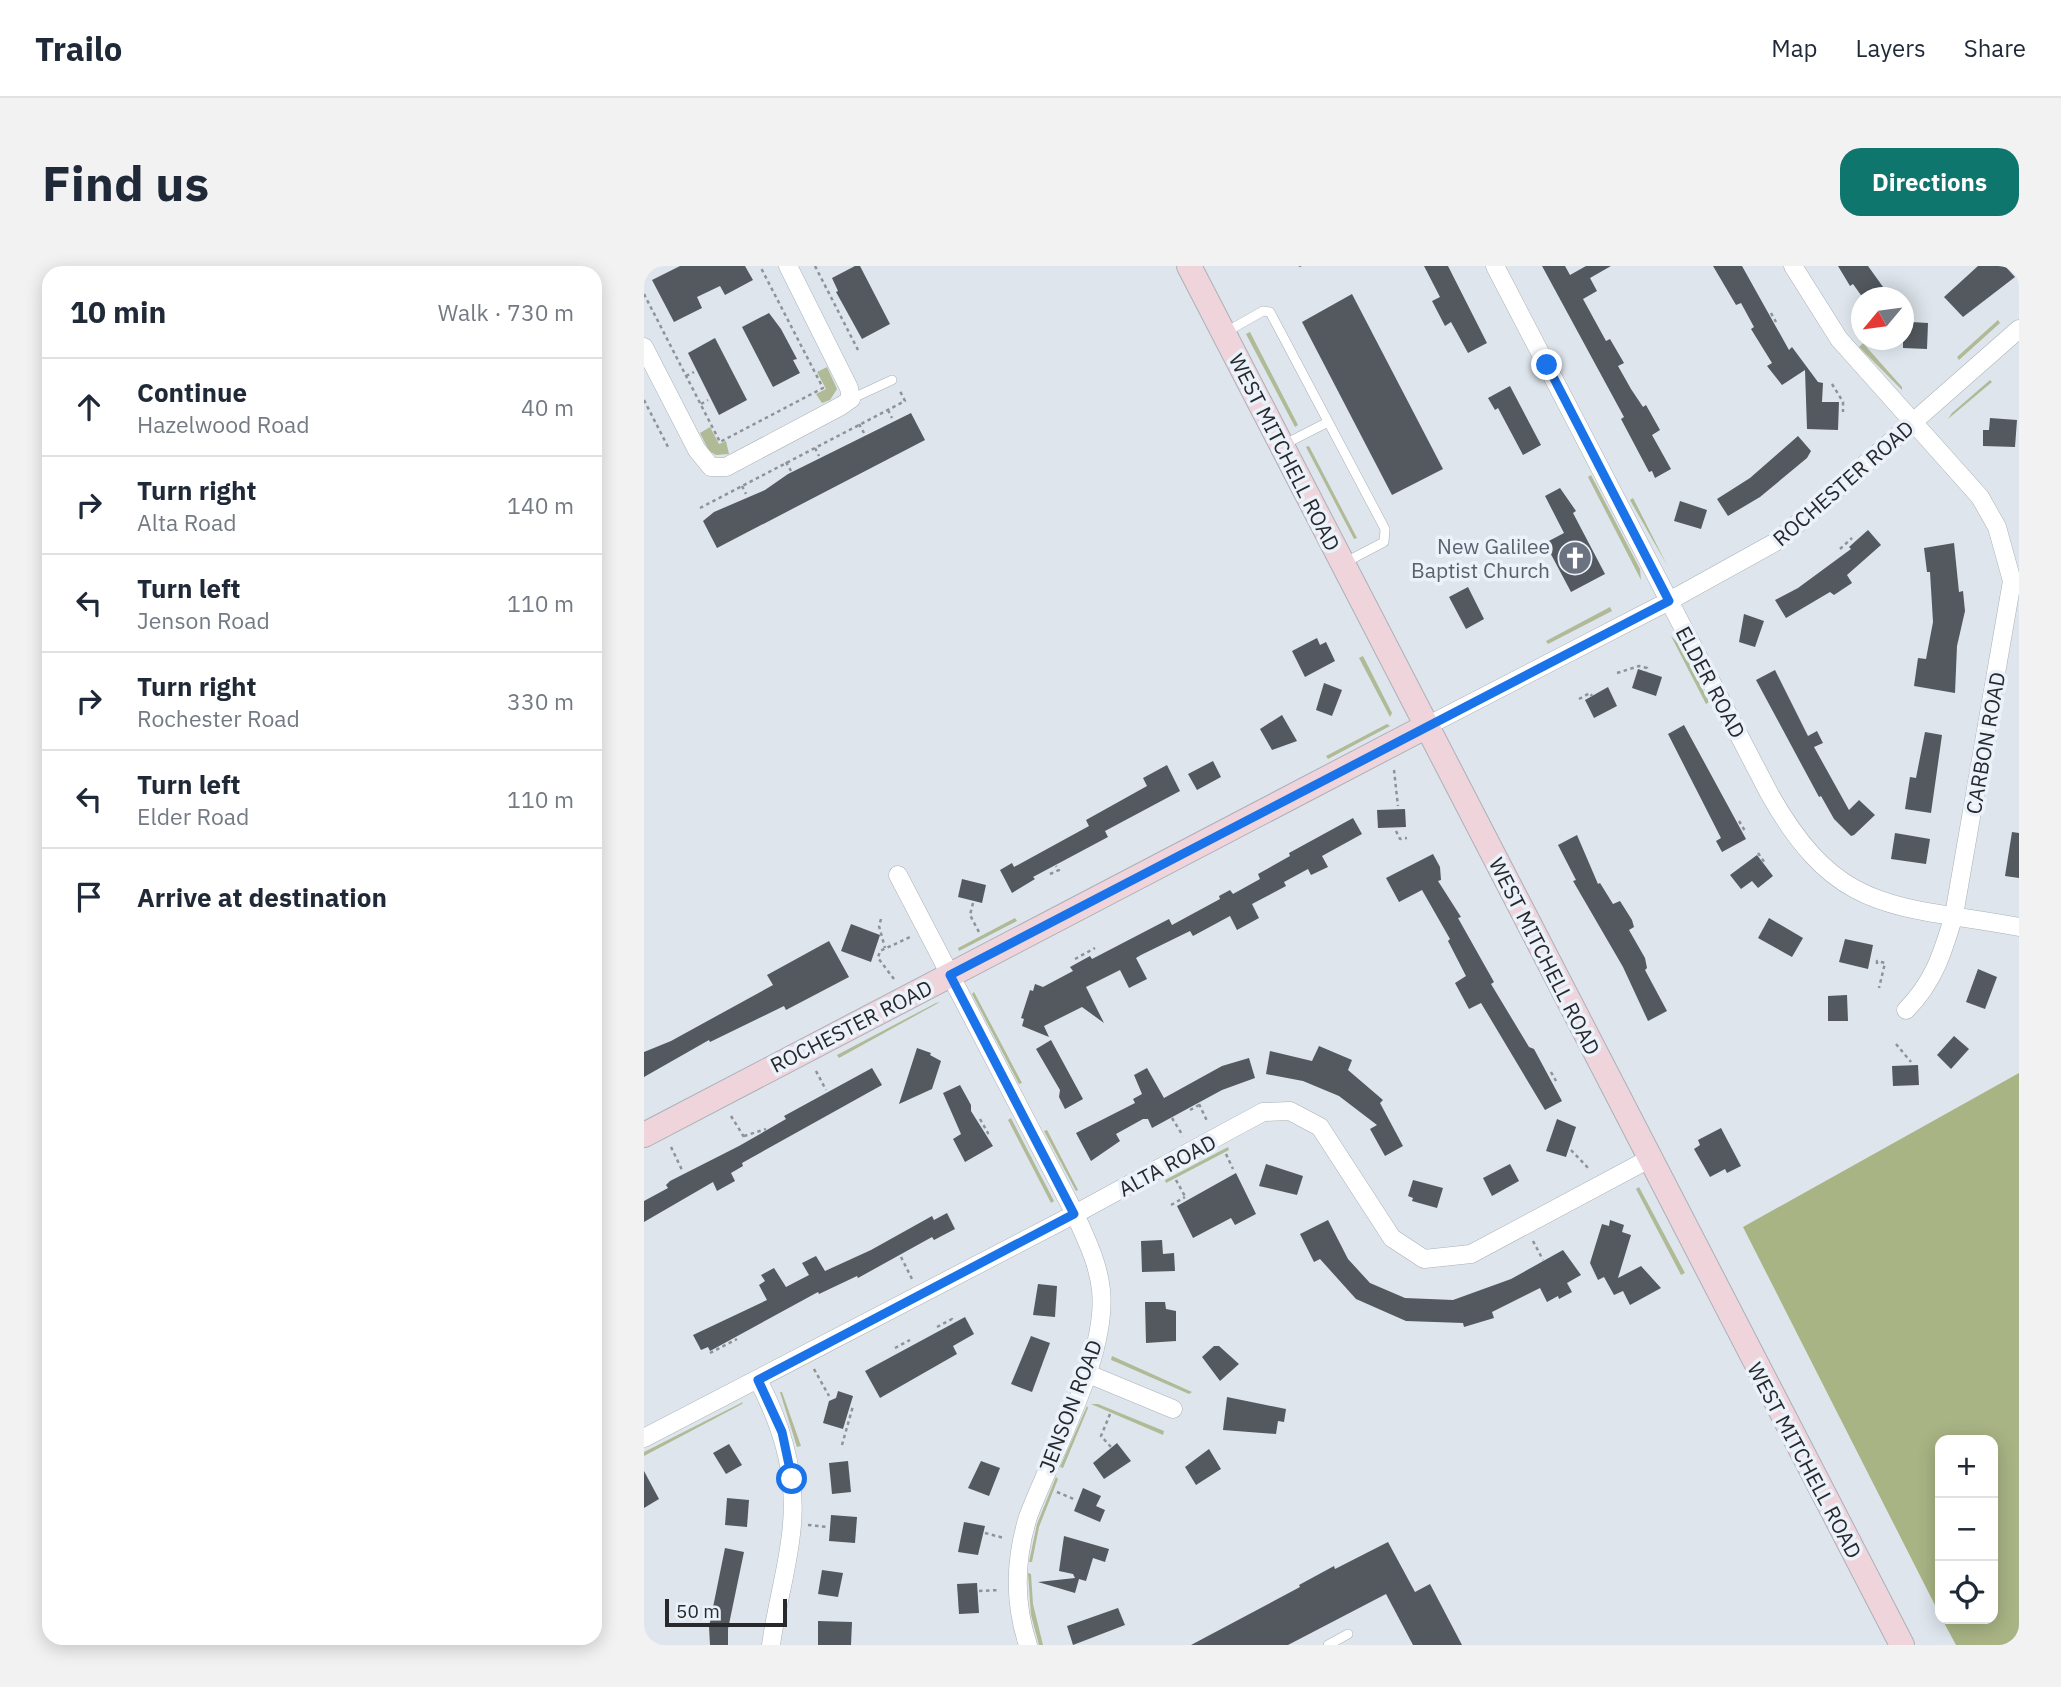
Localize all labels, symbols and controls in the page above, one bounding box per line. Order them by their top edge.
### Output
text: Trailo [35,27,122,70]
text: Map [1771,32,1818,64]
text: Layers [1856,32,1926,64]
text: Share [1964,32,2026,64]
button: Directions [1840,148,2019,216]
text: Find us [42,151,209,214]
north arrow [1851,287,1914,350]
text: 10 min [70,292,166,331]
text: Walk · 730 m [438,297,574,327]
street label: WEST MITCHELL ROAD [1223,348,1347,556]
route end [1531,349,1562,380]
text: Continue [137,375,247,409]
icon: ahead [70,388,108,426]
text: 40 m [521,392,574,422]
text: Hazelwood Road [137,409,310,439]
street label: ROCHESTER ROAD [1767,414,1919,552]
text: Turn right [137,473,256,507]
icon: right [70,486,108,524]
text: 140 m [507,490,574,520]
text: Alta Road [137,507,237,537]
place label: New Galilee Baptist Church [1411,532,1550,584]
church icon: New Galilee Baptist Church [1556,539,1594,577]
text: Turn left [137,571,240,605]
icon: left [70,584,108,622]
text: 110 m [507,588,574,618]
text: Jenson Road [137,605,270,635]
street label: ELDER ROAD [1670,621,1752,743]
text: Turn right [137,669,256,703]
street label: CARBON ROAD [1959,670,2011,816]
icon: right [70,682,108,720]
text: 330 m [507,686,574,716]
text: Rochester Road [137,703,300,733]
text: Turn left [137,767,240,801]
icon: left [70,780,108,818]
text: 110 m [507,784,574,814]
text: Elder Road [137,801,249,831]
street label: WEST MITCHELL ROAD [1483,852,1607,1060]
icon: arrive [70,878,108,916]
text: Arrive at destination [137,880,387,914]
street label: ROCHESTER ROAD [765,973,937,1079]
street label: ALTA ROAD [1113,1128,1221,1202]
street label: JENSON ROAD [1032,1336,1108,1476]
street label: WEST MITCHELL ROAD [1741,1357,1869,1563]
map controls [1935,1435,1998,1624]
button: + [1935,1435,1998,1498]
route start [776,1463,807,1494]
button: − [1935,1498,1998,1561]
button: locate [1935,1561,1998,1624]
scale bar [665,1596,788,1628]
text: 50 m [676,1599,720,1623]

